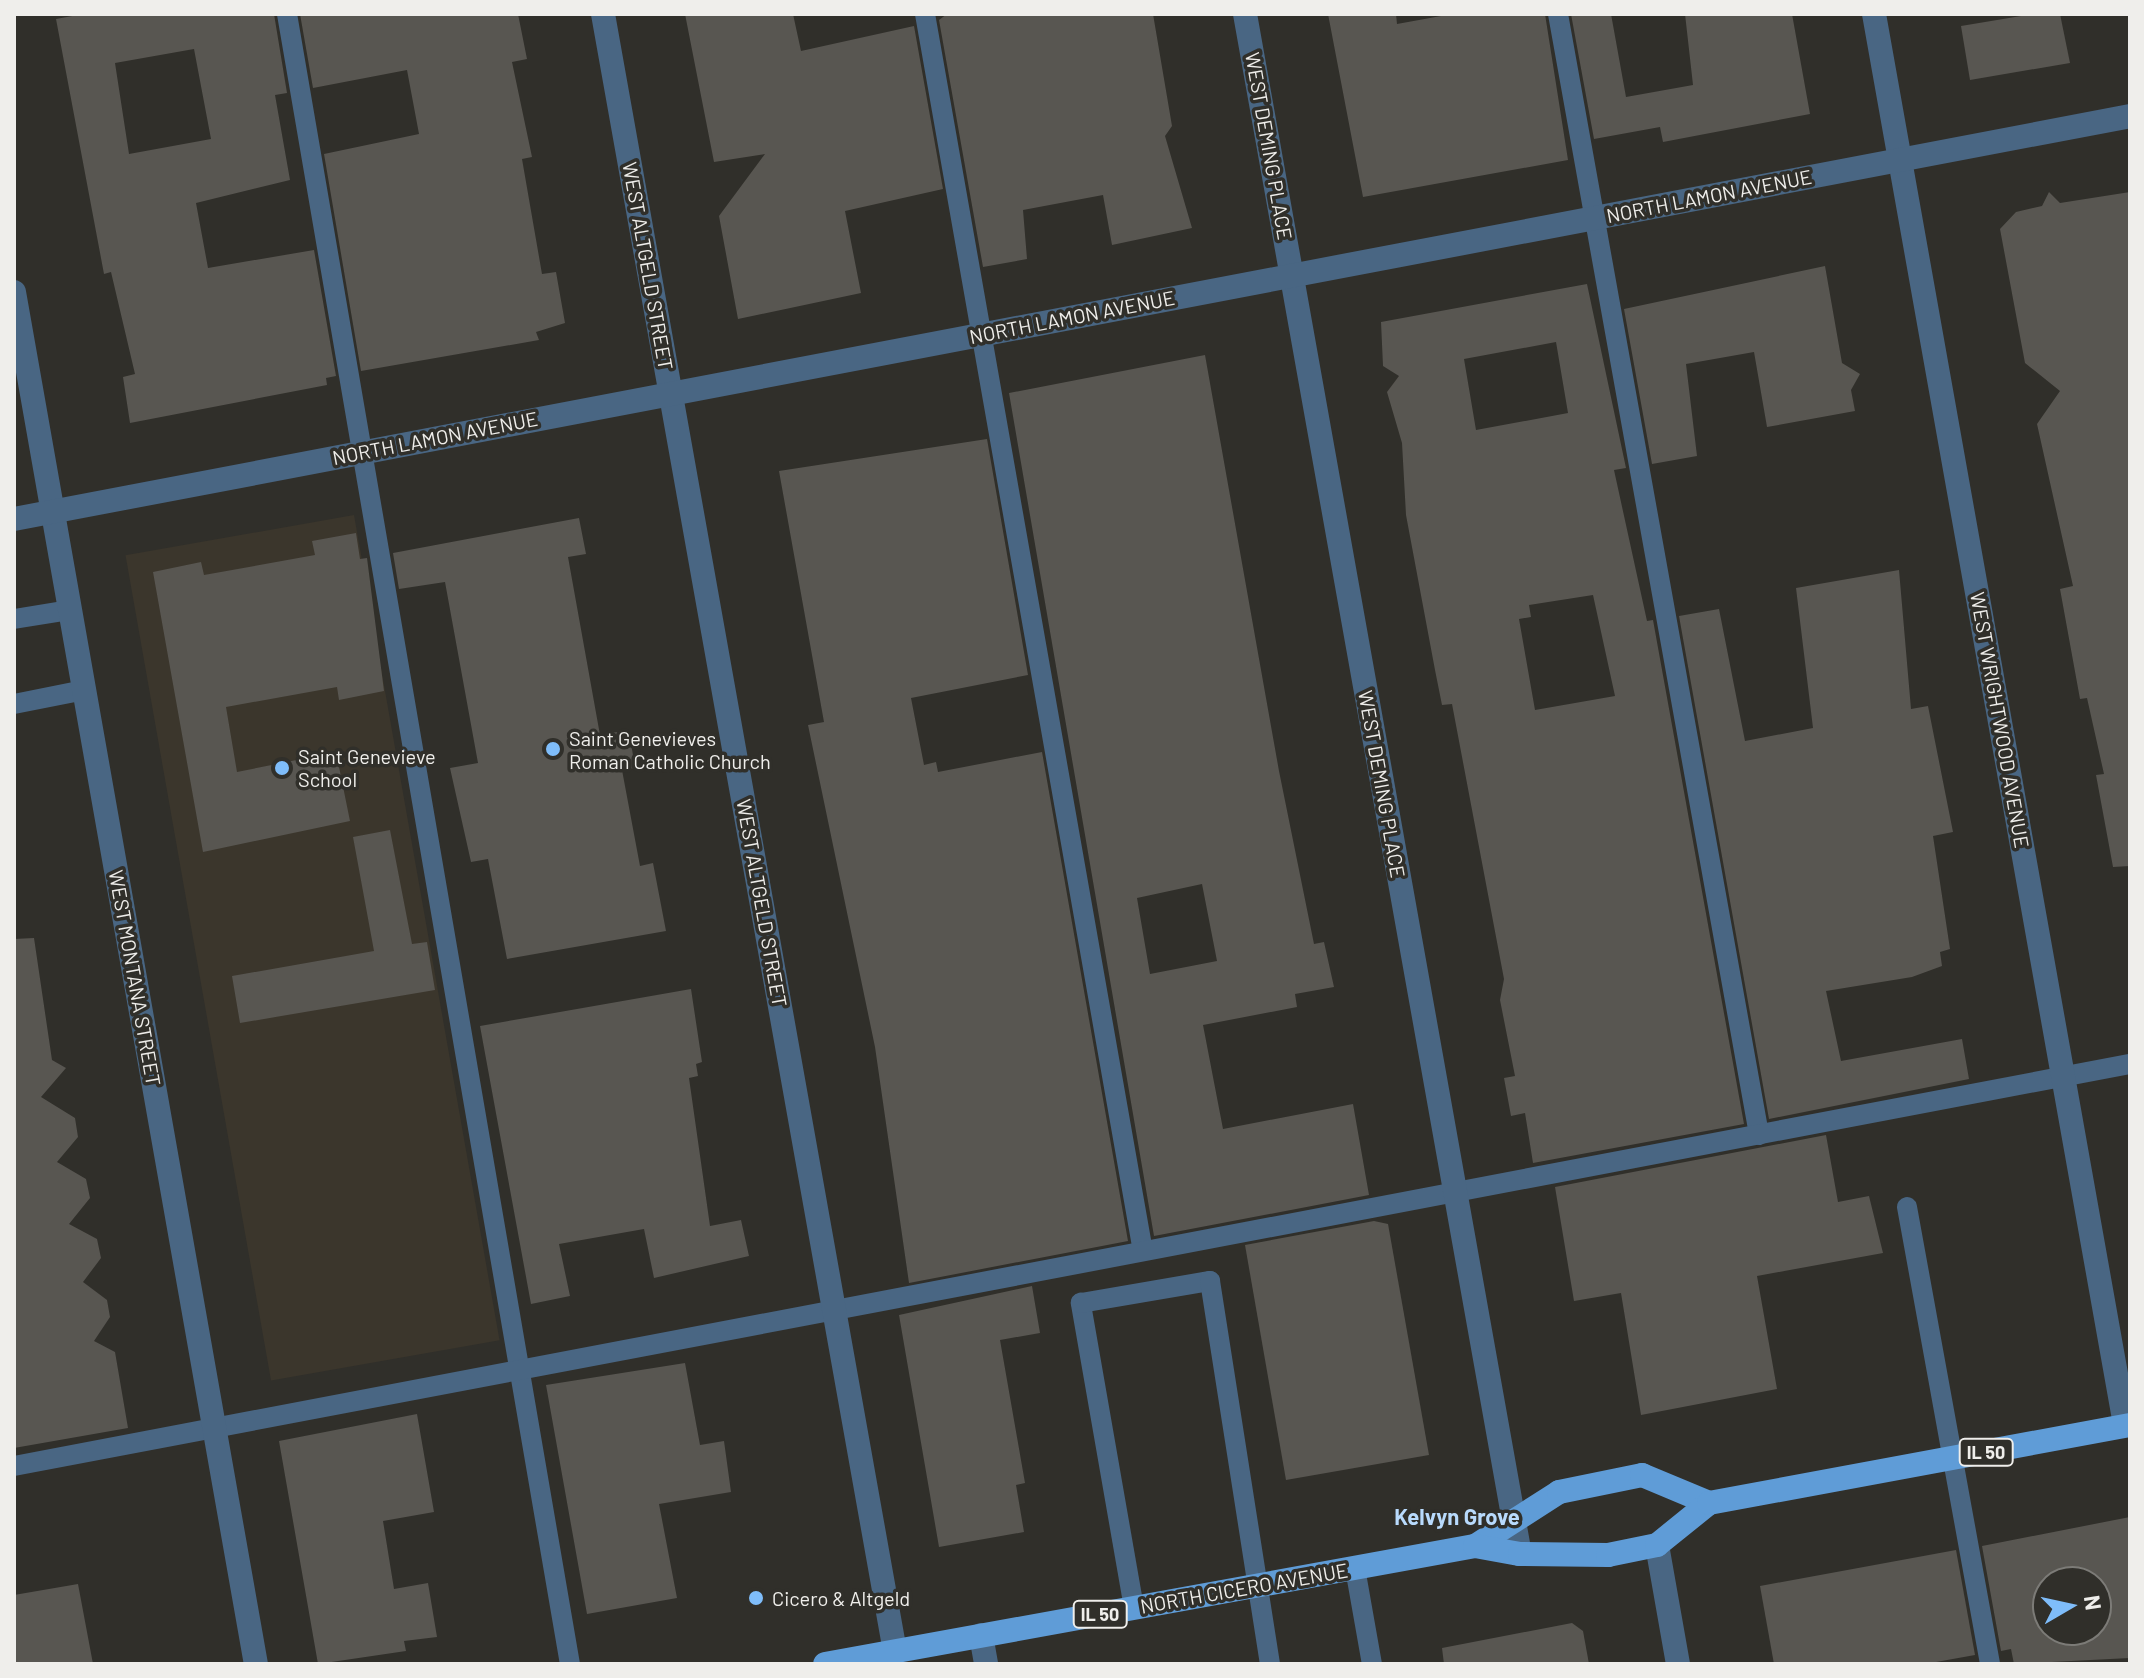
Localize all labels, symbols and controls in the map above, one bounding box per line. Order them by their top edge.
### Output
street label: WEST DEMING PLACE [1241,50,1297,242]
street label: WEST ALTGELD STREET [618,160,678,372]
street label: NORTH LAMON AVENUE [1604,164,1814,228]
street label: NORTH LAMON AVENUE [967,285,1177,349]
street label: NORTH LAMON AVENUE [330,406,540,470]
street label: WEST WRIGHTWOOD AVENUE [1966,590,2034,850]
street label: WEST DEMING PLACE [1354,688,1410,880]
place label: Saint Genevieves Roman Catholic Church [569,726,771,773]
marker: Saint Genevieves Roman Catholic Church [544,740,562,758]
place label: Saint Genevieve School [298,744,436,791]
marker: Saint Genevieve School [273,759,291,777]
street label: WEST ALTGELD STREET [732,797,792,1009]
street label: WEST MONTANA STREET [104,868,166,1088]
road number: IL 50 [1958,1438,2014,1466]
district label: Kelvyn Grove [1394,1504,1520,1530]
street label: NORTH CICERO AVENUE [1138,1558,1350,1618]
north arrow [2032,1566,2112,1646]
place label: Cicero & Altgeld [772,1586,910,1610]
marker: Cicero & Altgeld [747,1589,765,1607]
text: N [2080,1593,2108,1612]
road number: IL 50 [1072,1600,1128,1628]

